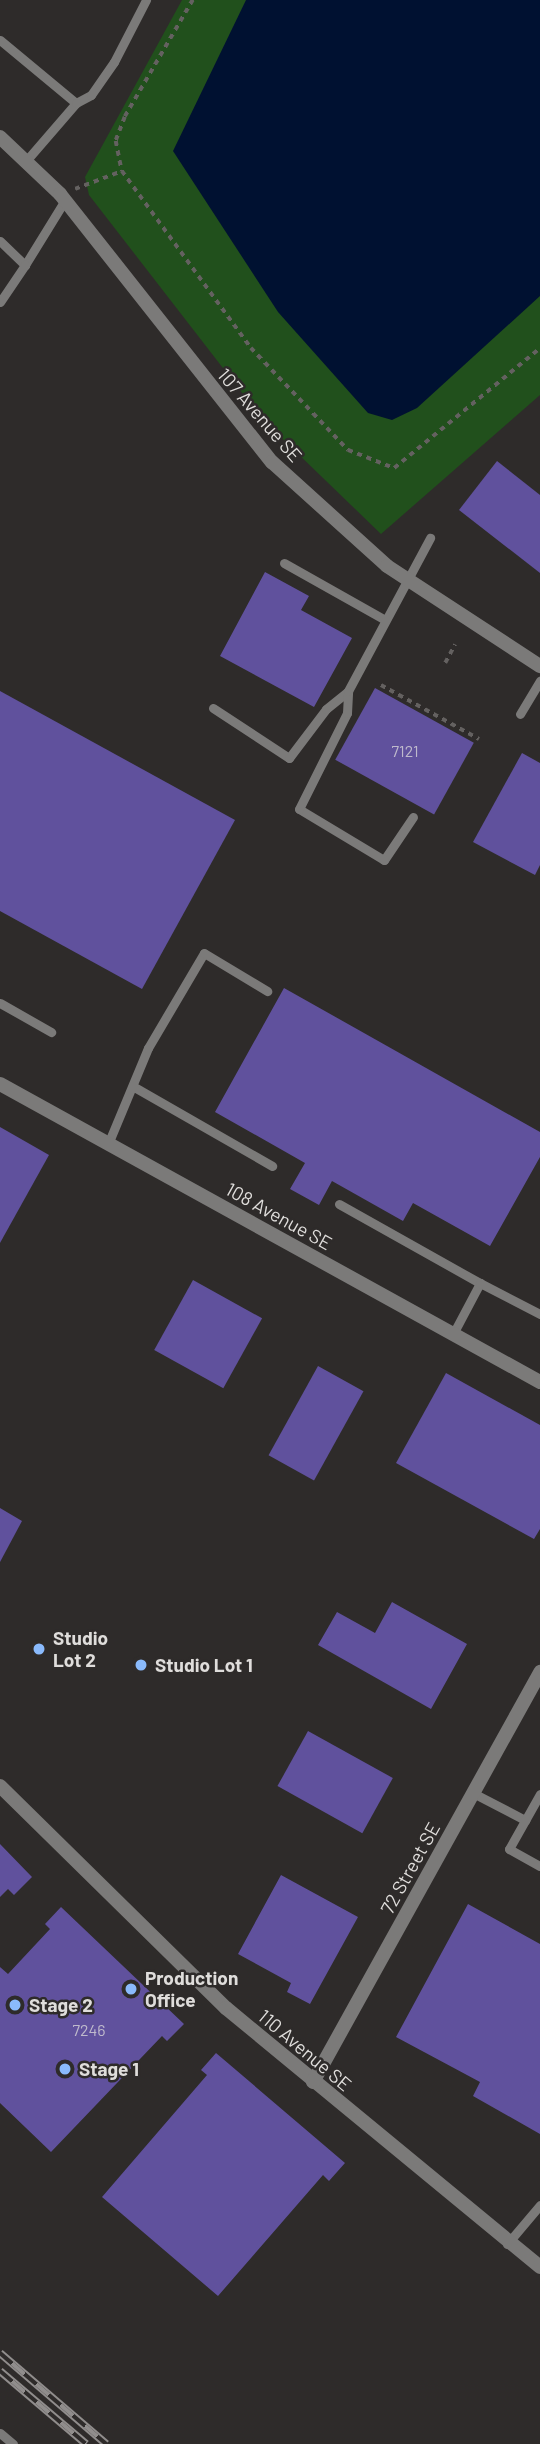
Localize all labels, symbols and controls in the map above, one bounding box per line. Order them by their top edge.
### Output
street label: 107 Avenue SE [213,363,307,467]
house number: 7121 [391,741,419,761]
street label: 108 Avenue SE [222,1177,336,1255]
place label: Studio Lot 2 [53,1627,108,1671]
marker: Studio Lot 2 [31,1641,47,1657]
place label: Studio Lot 1 [155,1654,253,1676]
marker: Studio Lot 1 [133,1657,149,1673]
street label: 72 Street SE [375,1818,445,1918]
place label: Production Office [145,1967,238,2011]
marker: Production Office [123,1981,139,1997]
place label: Stage 2 [29,1994,93,2016]
marker: Stage 2 [7,1997,23,2013]
street label: 110 Avenue SE [254,2004,356,2096]
house number: 7246 [72,2020,106,2040]
place label: Stage 1 [79,2058,139,2080]
marker: Stage 1 [57,2061,73,2077]

